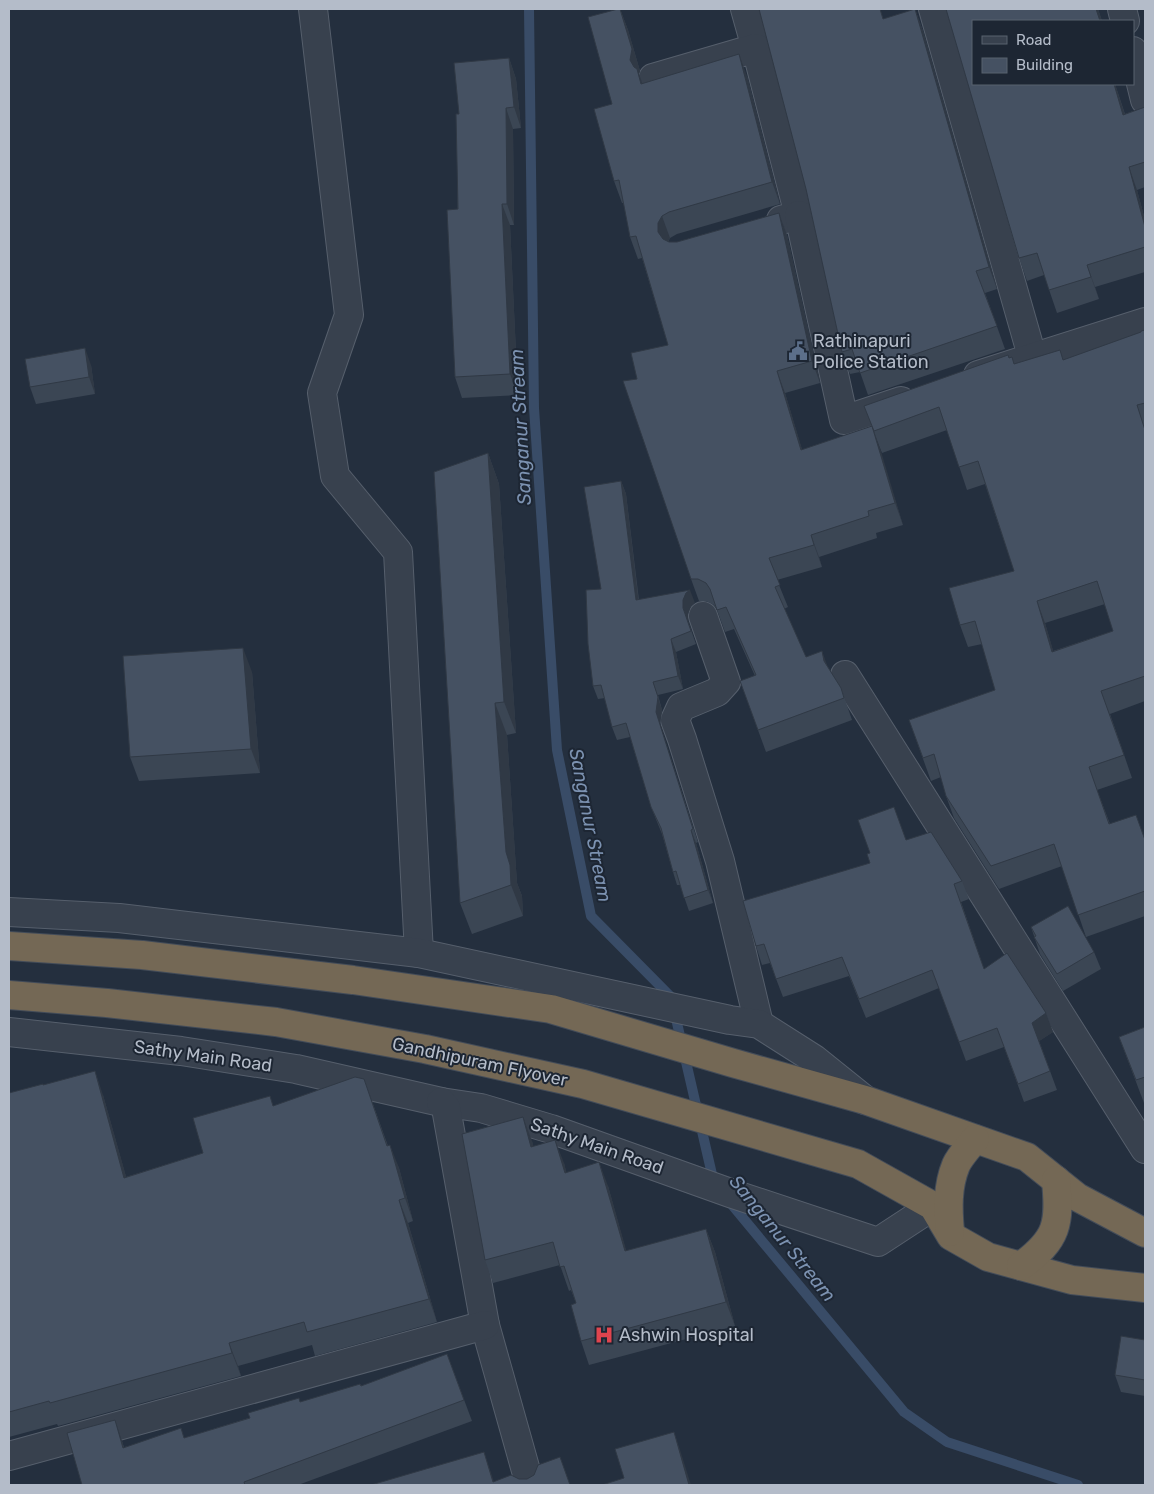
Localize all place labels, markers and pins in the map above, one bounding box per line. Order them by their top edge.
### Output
place label: Rathinapuri Police Station [813,330,929,373]
public building icon: Rathinapuri Police Station [787,340,809,362]
hospital icon: Ashwin Hospital [593,1324,615,1346]
place label: Ashwin Hospital [619,1324,754,1346]

